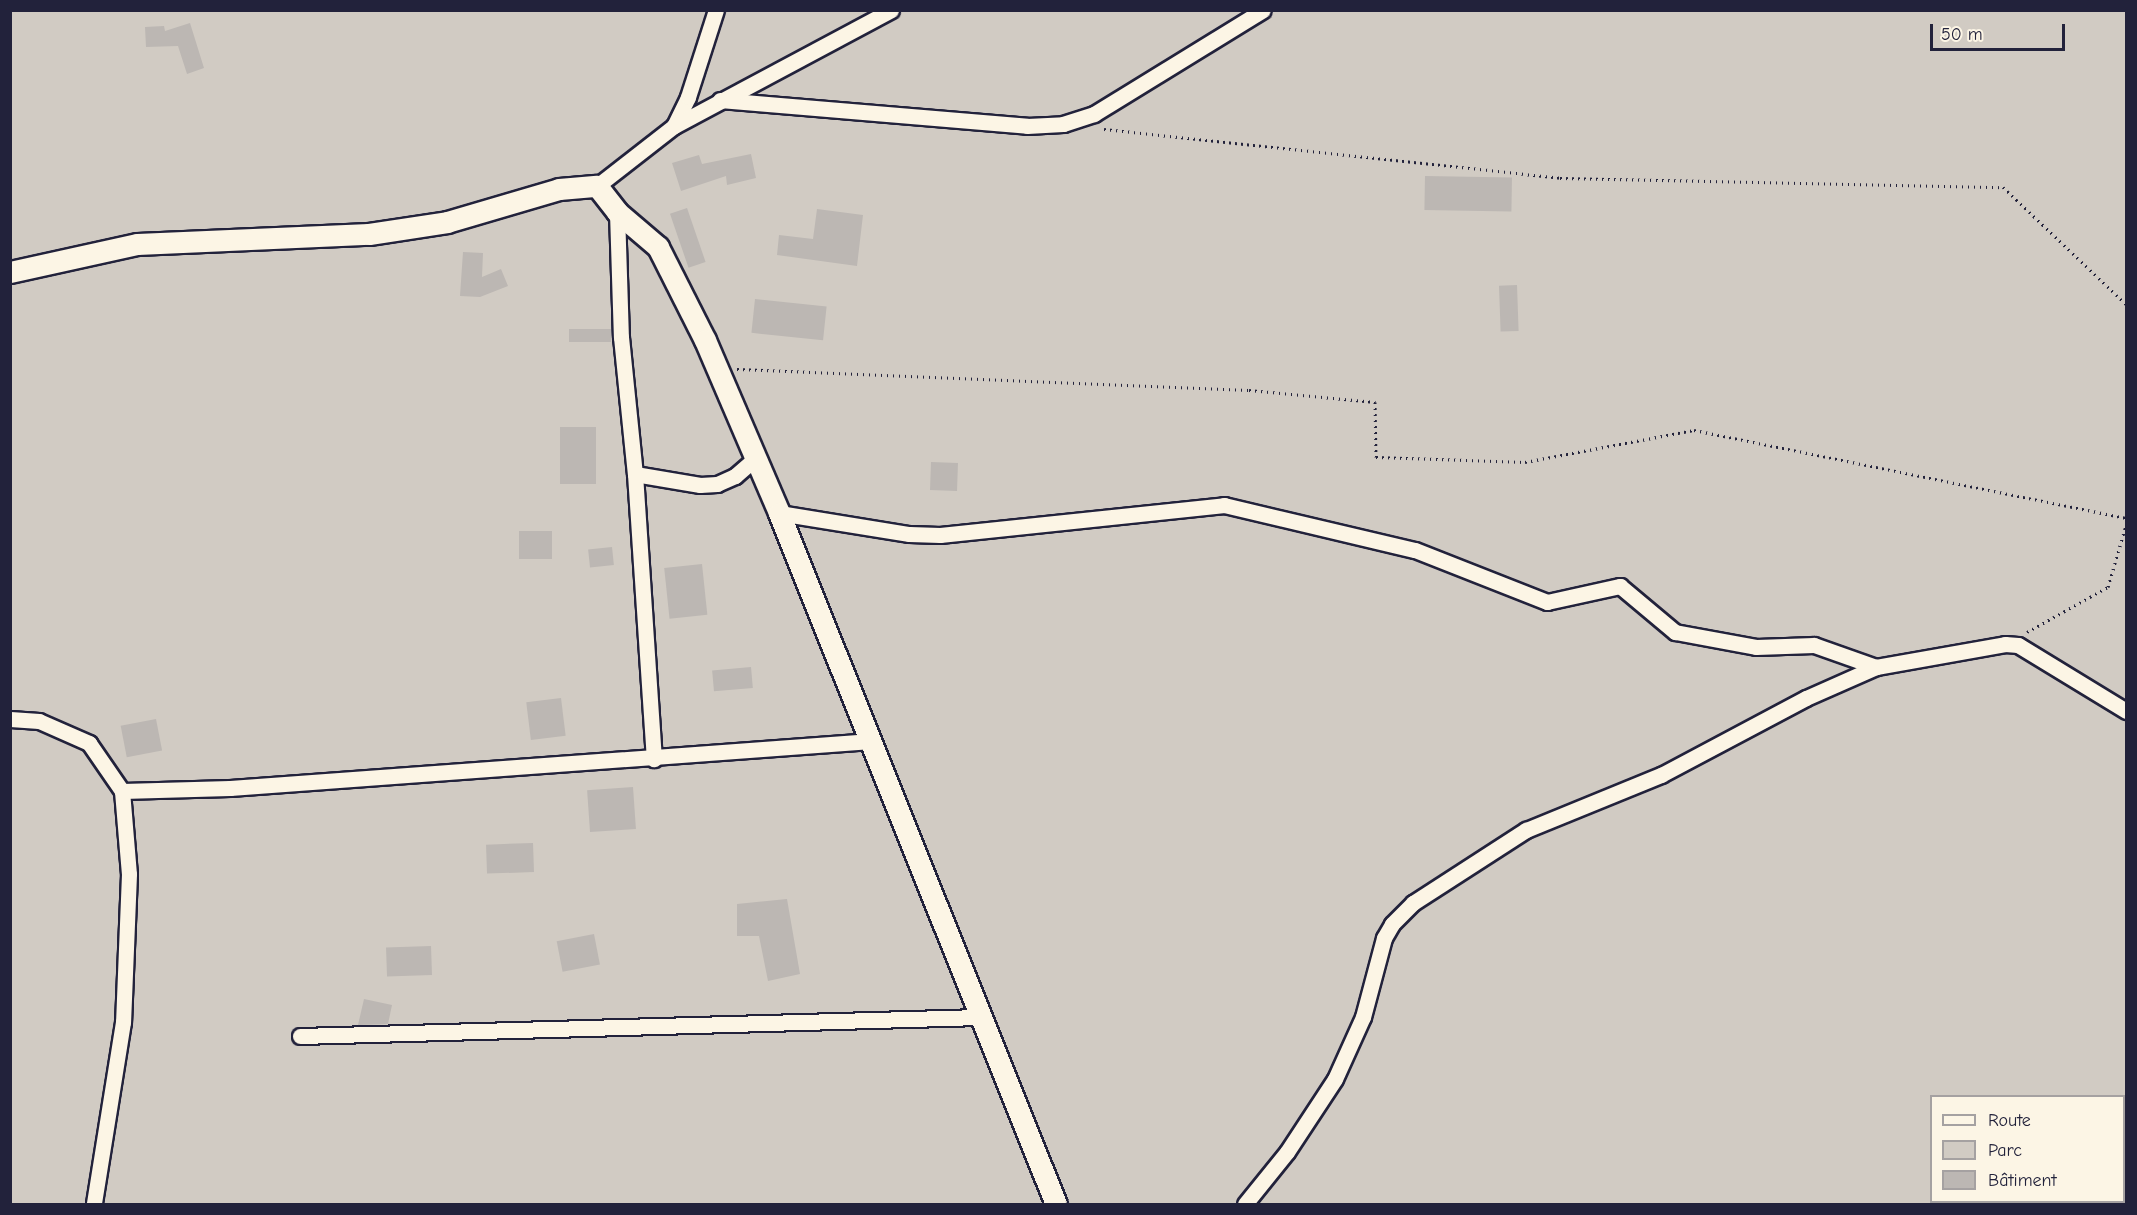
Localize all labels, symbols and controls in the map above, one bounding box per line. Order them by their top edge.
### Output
scale bar [1933,12,2068,50]
text: 50 m [1941,24,1983,45]
legend [1930,1095,2125,1203]
text: Route [1988,1110,2031,1131]
text: Parc [1988,1140,2022,1161]
text: Bâtiment [1988,1170,2057,1191]

